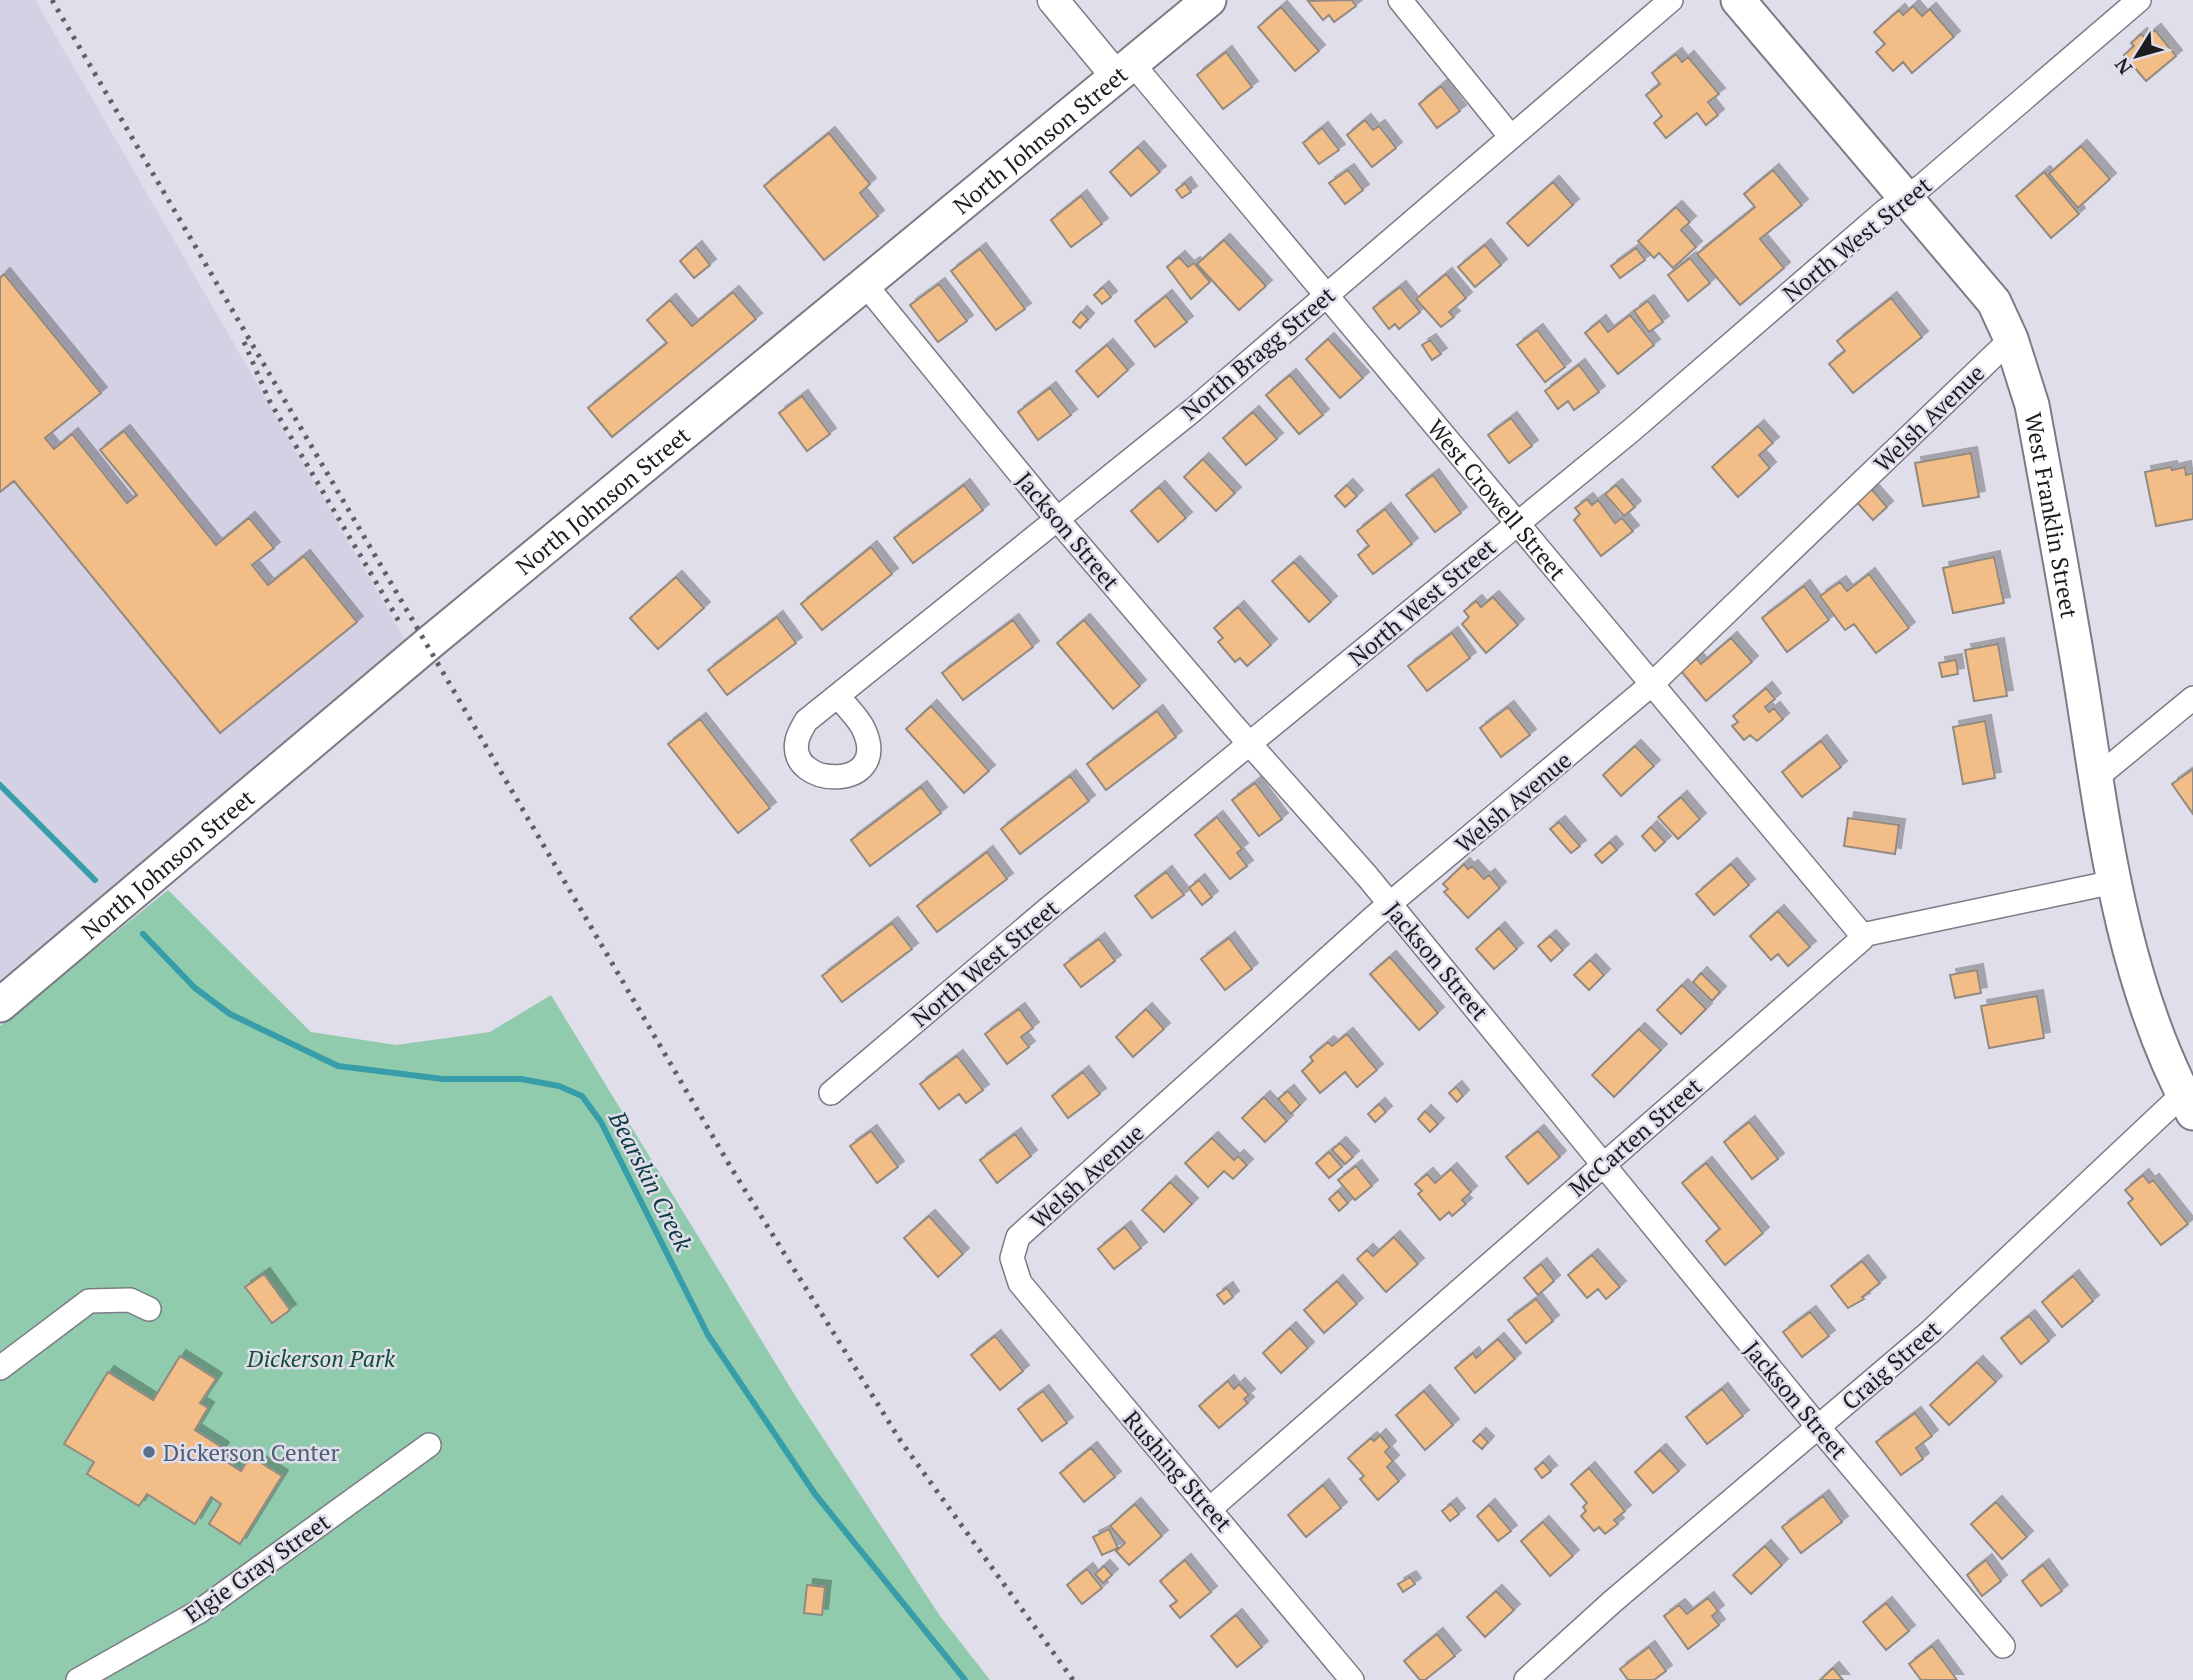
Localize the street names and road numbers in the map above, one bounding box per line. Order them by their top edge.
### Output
street label: North Johnson Street [946,58,1134,221]
street label: North West Street [1776,169,1938,309]
street label: North Bragg Street [1175,279,1342,427]
street label: Welsh Avenue [1867,357,1991,479]
street label: West Franklin Street [2018,410,2086,621]
street label: West Crowell Street [1421,412,1574,587]
street label: North Johnson Street [509,419,696,581]
street label: Jackson Street [1009,465,1127,597]
street label: North West Street [1342,531,1502,673]
street label: Welsh Avenue [1448,744,1578,860]
street label: North Johnson Street [74,782,261,946]
street label: North West Street [905,892,1065,1034]
street label: Jackson Street [1378,895,1496,1027]
street label: McCarten Street [1562,1070,1708,1203]
street label: Welsh Avenue [1024,1117,1150,1235]
street label: Craig Street [1835,1313,1947,1416]
street label: Jackson Street [1737,1334,1855,1466]
street label: Rushing Street [1117,1404,1240,1538]
street label: Elgie Gray Street [178,1506,336,1630]

